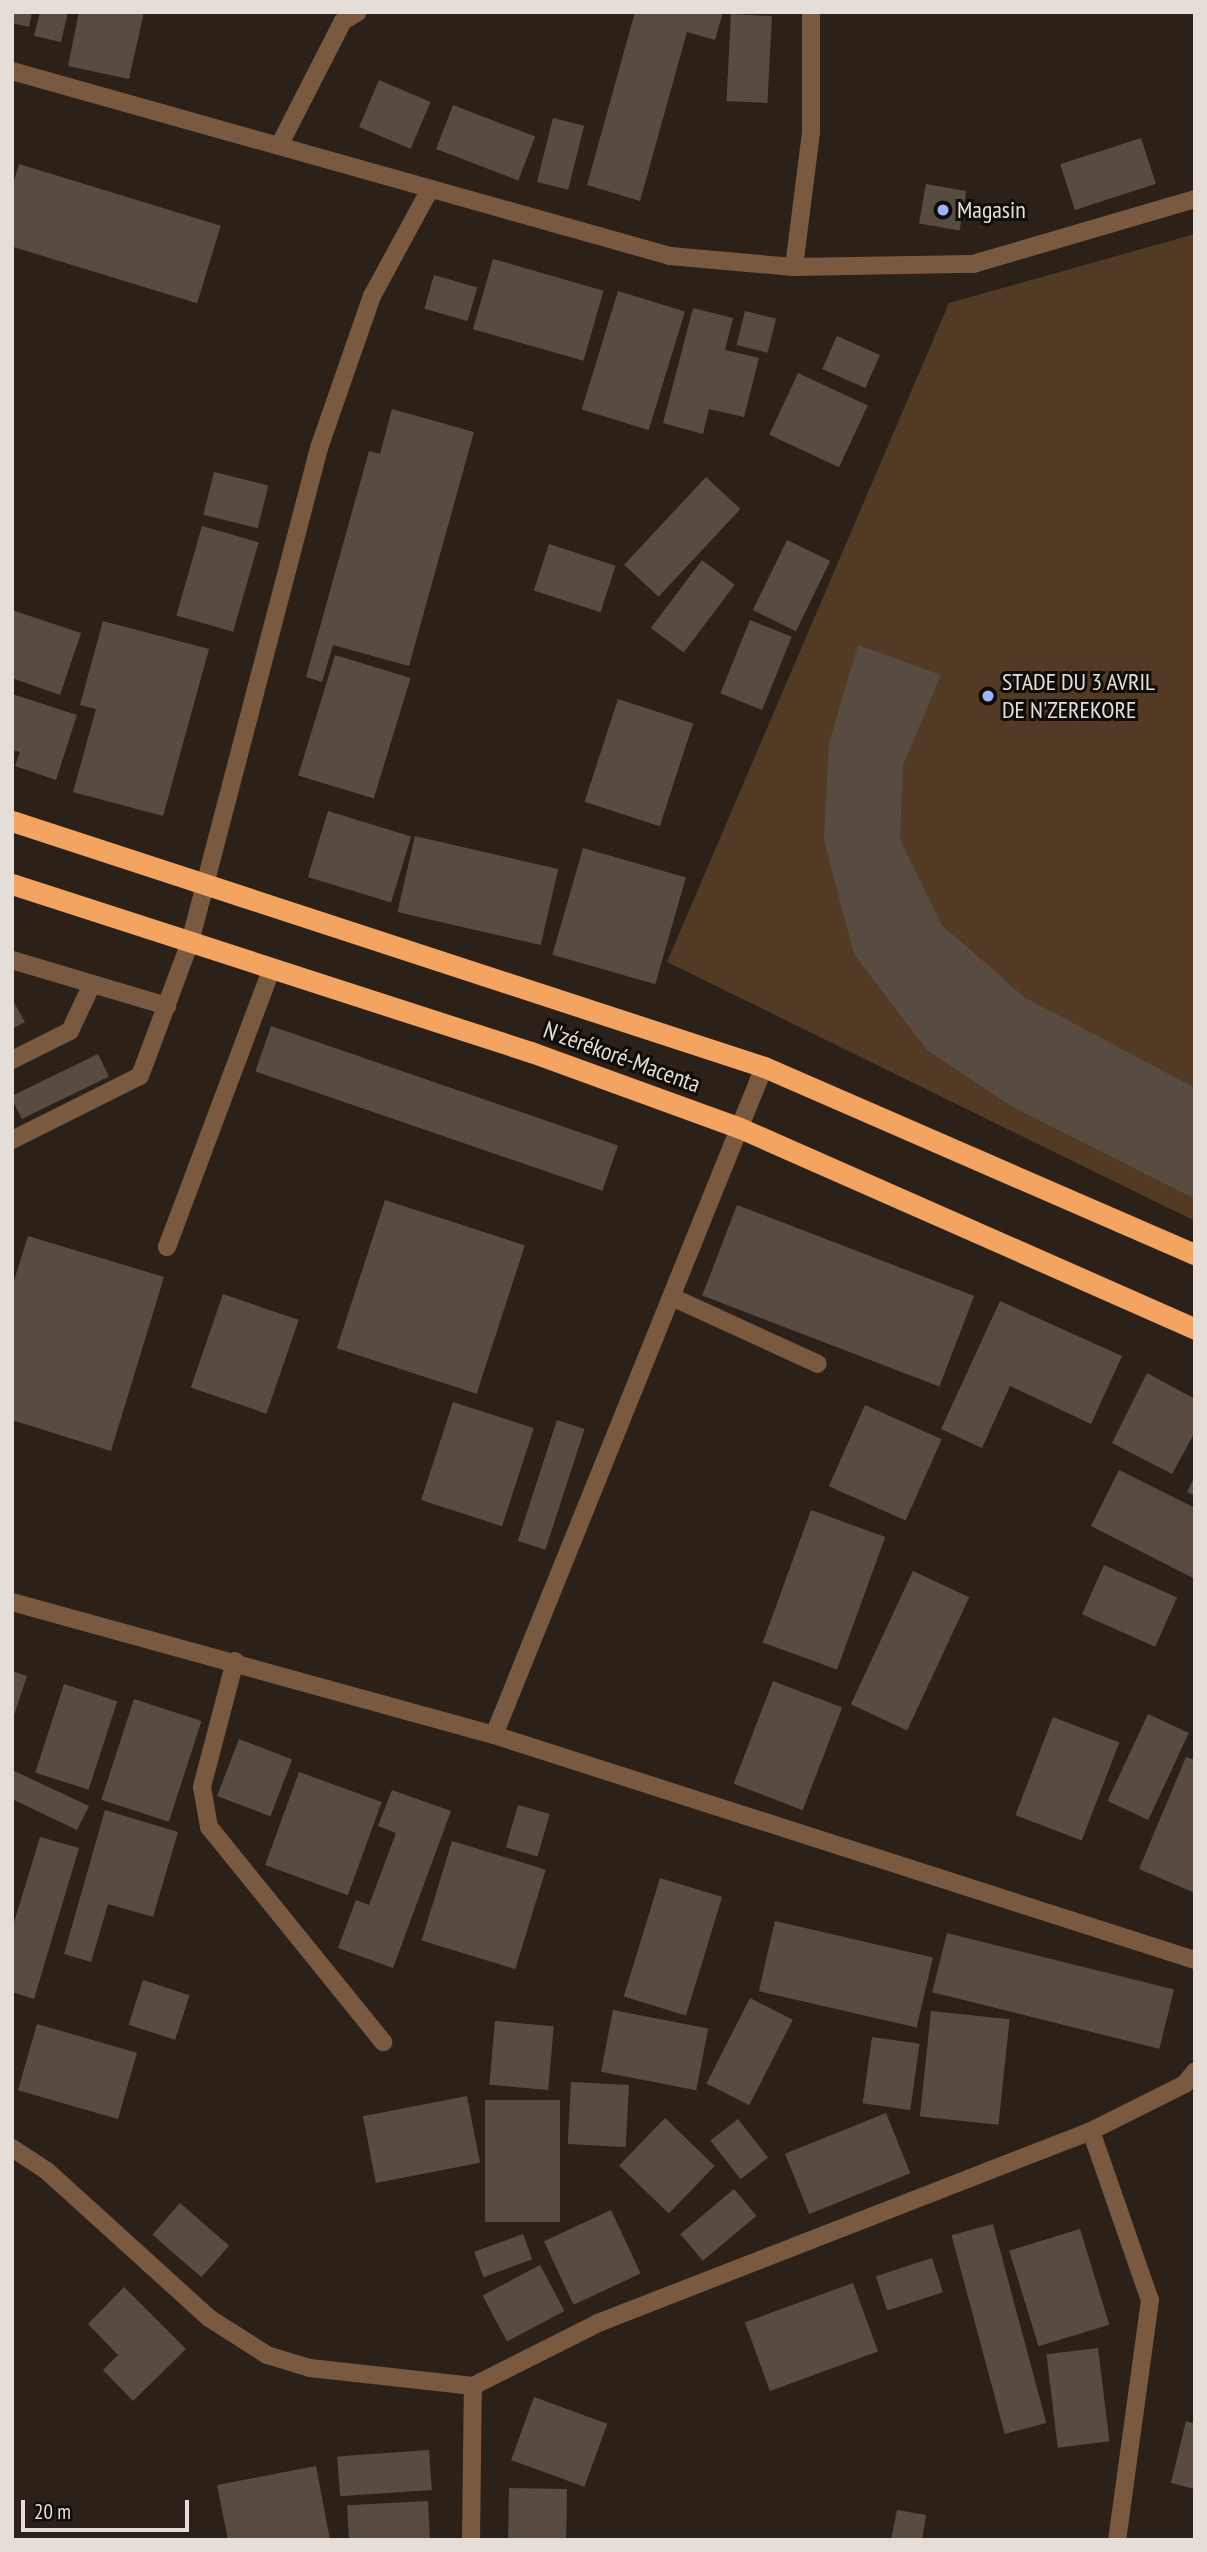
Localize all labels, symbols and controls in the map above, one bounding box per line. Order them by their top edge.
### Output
place label: Magasin [957,196,1026,224]
marker: Magasin [935,202,951,218]
place label: STADE DU 3 AVRIL DE N'ZEREKORE [1002,668,1156,724]
marker: STADE DU 3 AVRIL DE N'ZEREKORE [980,688,996,704]
street label: N'zérékoré-Macenta [540,1015,704,1099]
scale bar [24,2486,192,2530]
text: 20 m [34,2498,71,2525]

